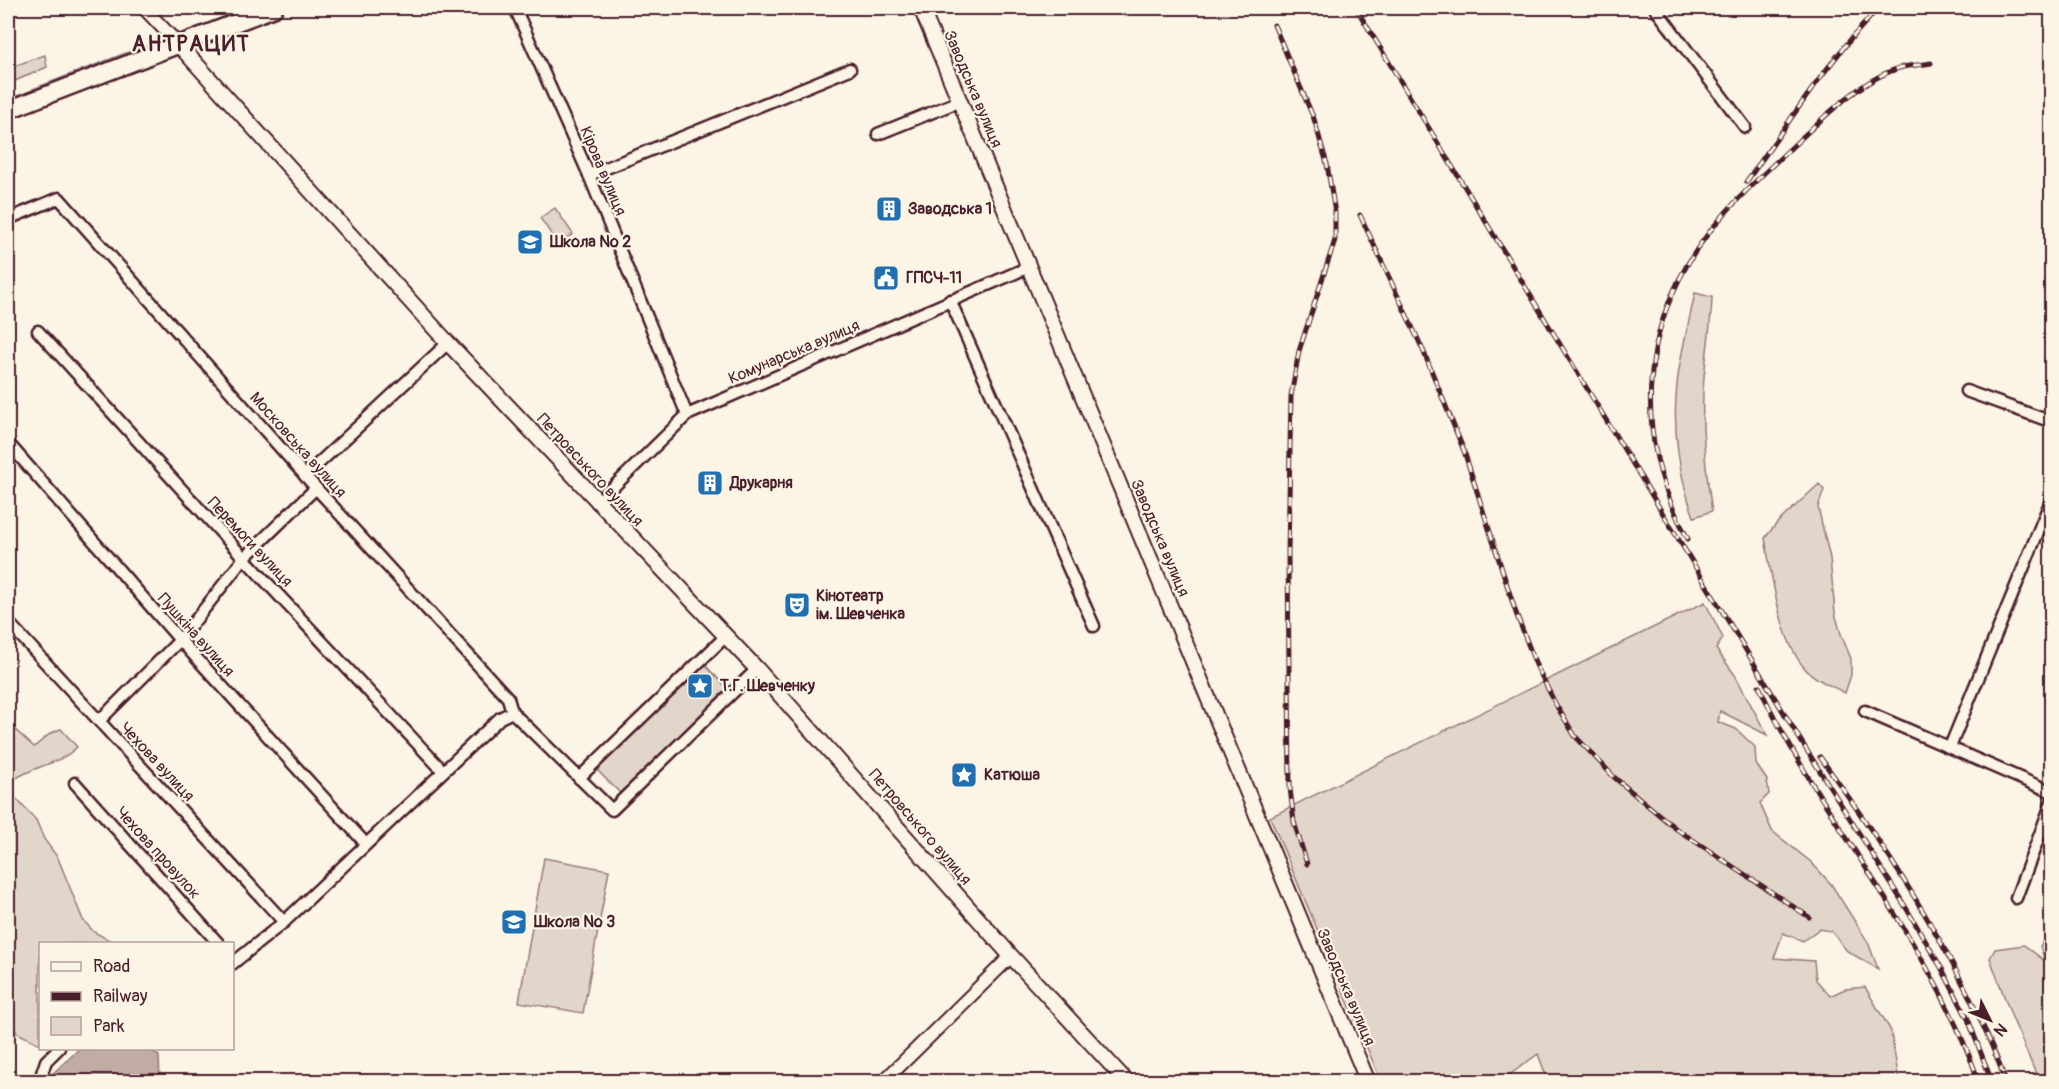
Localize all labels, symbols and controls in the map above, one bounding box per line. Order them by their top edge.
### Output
street label: Заводська вулиця [939,27,1007,151]
district label: АНТРАЦИТ [132,30,250,58]
street label: Кірова вулиця [575,123,631,219]
building icon: Заводська 1 [874,194,904,224]
place label: Заводська 1 [908,199,992,219]
school or university icon: Школа № 2 [515,227,545,257]
place label: Школа № 2 [549,232,631,252]
public building icon: ГПСЧ-11 [871,263,901,293]
place label: ГПСЧ-11 [906,268,962,288]
street label: Комунарська вулиця [725,315,863,389]
street label: Московська вулиця [245,388,351,502]
street label: Петровського вулиця [533,409,647,531]
building icon: Друкарня [695,468,725,498]
place label: Друкарня [729,473,793,493]
street label: Заводська вулиця [1126,476,1194,600]
street label: Перемоги вулиця [203,493,297,591]
place label: Кінотеатр ім. Шевченка [816,586,905,624]
street label: Пушкіна вулиця [153,589,239,681]
theatre icon: Кінотеатр ім. Шевченка [782,590,812,620]
place icon: Т.Г. Шевченку [685,671,715,701]
place label: Т.Г. Шевченку [719,676,815,696]
street label: Чехова вулиця [115,718,199,806]
place icon: Катюша [949,760,979,790]
street label: Петровського вулиця [864,765,976,889]
place label: Катюша [984,765,1040,785]
street label: Чехова провулок [111,803,205,903]
school or university icon: Школа № 3 [499,907,529,937]
place label: Школа № 3 [533,912,615,932]
street label: Заводська вулиця [1312,925,1380,1049]
legend [39,942,234,1050]
text: Road [93,955,130,978]
text: Railway [93,985,148,1008]
north arrow [1960,990,2020,1050]
text: Park [93,1015,125,1038]
text: N [1989,1019,2011,1040]

